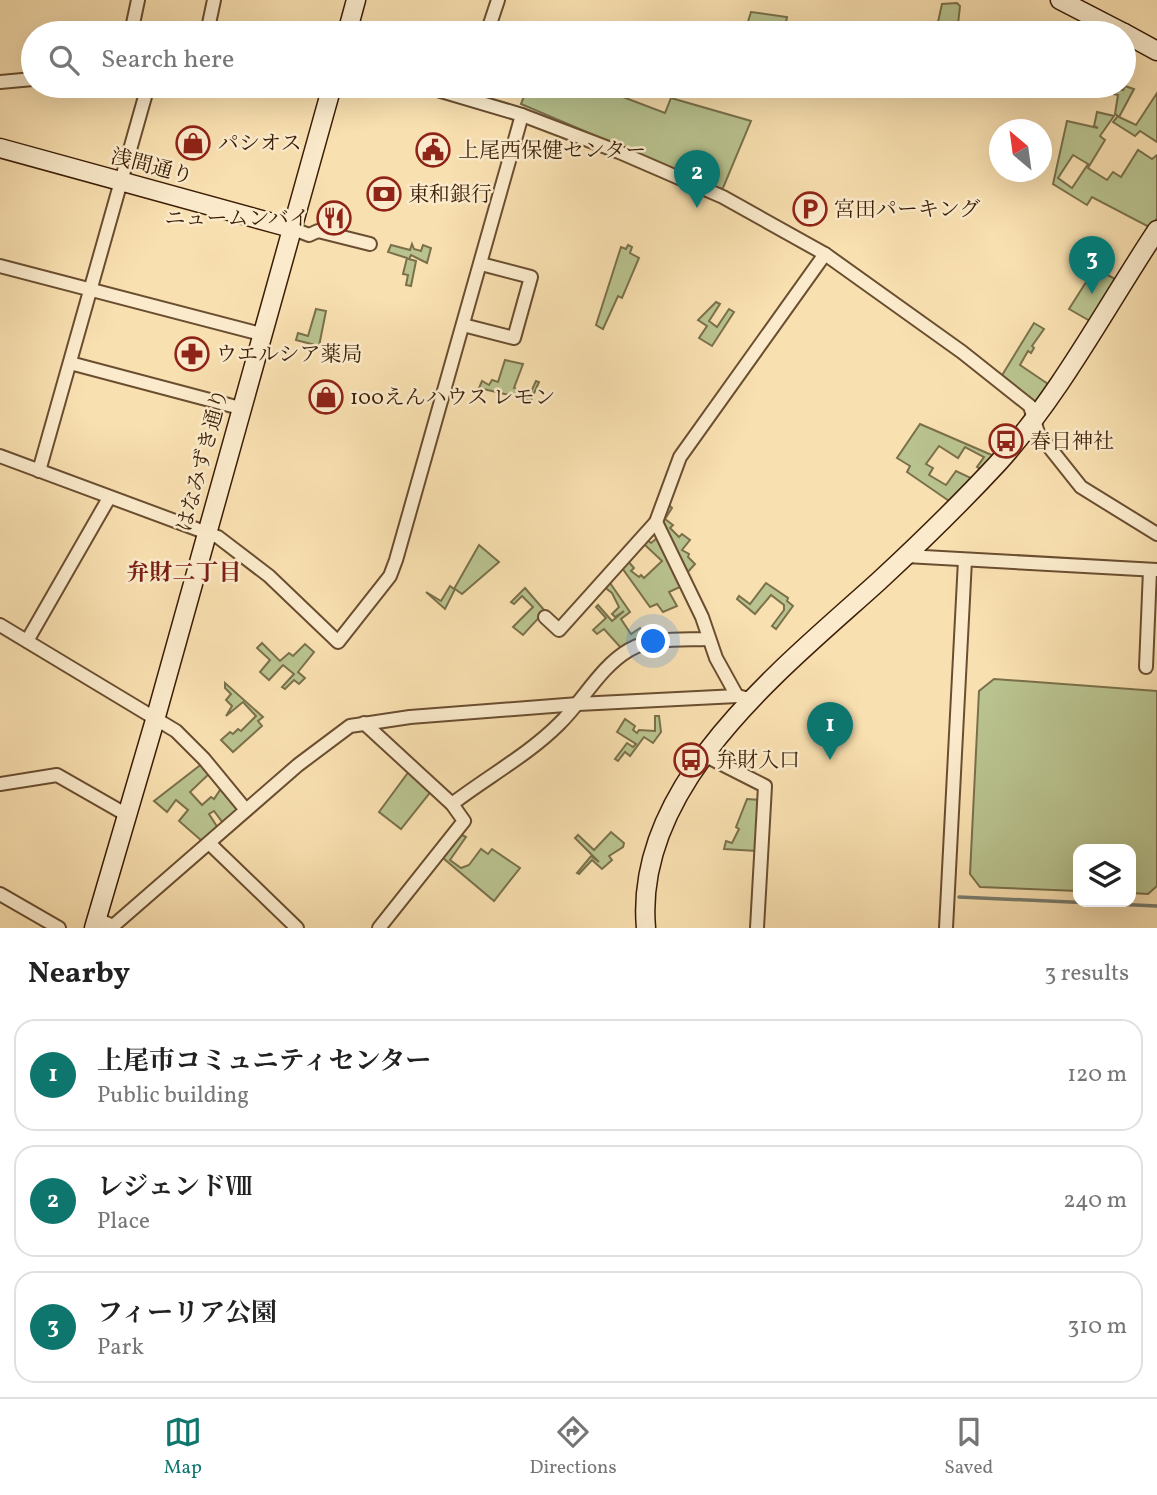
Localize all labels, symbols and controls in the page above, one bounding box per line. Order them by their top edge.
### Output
search box [21,21,1136,98]
icon: search [45,41,83,79]
text: Search here [101,42,234,78]
north arrow [989,119,1052,182]
shop icon: パシオス [174,124,212,162]
place label: パシオス [218,130,302,159]
public building icon: 上尾西保健センター [414,131,452,169]
place label: 上尾西保健センター [458,137,646,166]
street label: 浅間通り [107,143,196,192]
pin: 2 [674,150,720,208]
bank icon: 東和銀行 [365,175,403,213]
place label: 東和銀行 [408,181,492,210]
parking icon: 宮田パーキング [791,190,829,228]
place label: 宮田パーキング [834,196,980,225]
restaurant icon: ニュームンバイ [315,199,353,237]
place label: ニュームンバイ [164,205,310,234]
pin: 3 [1069,236,1115,294]
pharmacy icon: ウエルシア薬局 [173,335,211,373]
place label: ウエルシア薬局 [216,341,362,370]
shop icon: 100えんハウス レモン [307,378,345,416]
place label: 100えんハウス レモン [350,384,555,413]
street label: はなみずき通り [170,386,236,535]
bus stop icon: 春日神社 [987,422,1025,460]
place label: 春日神社 [1030,428,1114,457]
district label: 弁財二丁目 [127,558,242,590]
your location [636,624,670,658]
pin: 1 [807,702,853,760]
bus stop icon: 弁財入口 [672,741,710,779]
place label: 弁財入口 [716,747,800,776]
map controls [1073,844,1136,907]
button: layers [1073,844,1136,907]
text: Nearby [28,953,130,995]
text: 3 results [1044,958,1129,990]
text: 上尾市コミュニティセンター [97,1044,431,1080]
text: 1 [48,1059,58,1091]
text: 120 m [1067,1059,1127,1091]
text: Public building [97,1080,249,1112]
text: レジェンドⅧ [97,1170,252,1206]
text: 2 [47,1185,59,1217]
text: 240 m [1063,1185,1127,1217]
text: Place [97,1206,150,1238]
text: フィーリア公園 [97,1296,277,1332]
text: 3 [47,1311,59,1343]
text: 310 m [1067,1311,1127,1343]
text: Park [97,1332,144,1364]
tab: Map [164,1413,202,1481]
tab: Directions [530,1413,617,1481]
tab: Saved [944,1413,993,1481]

